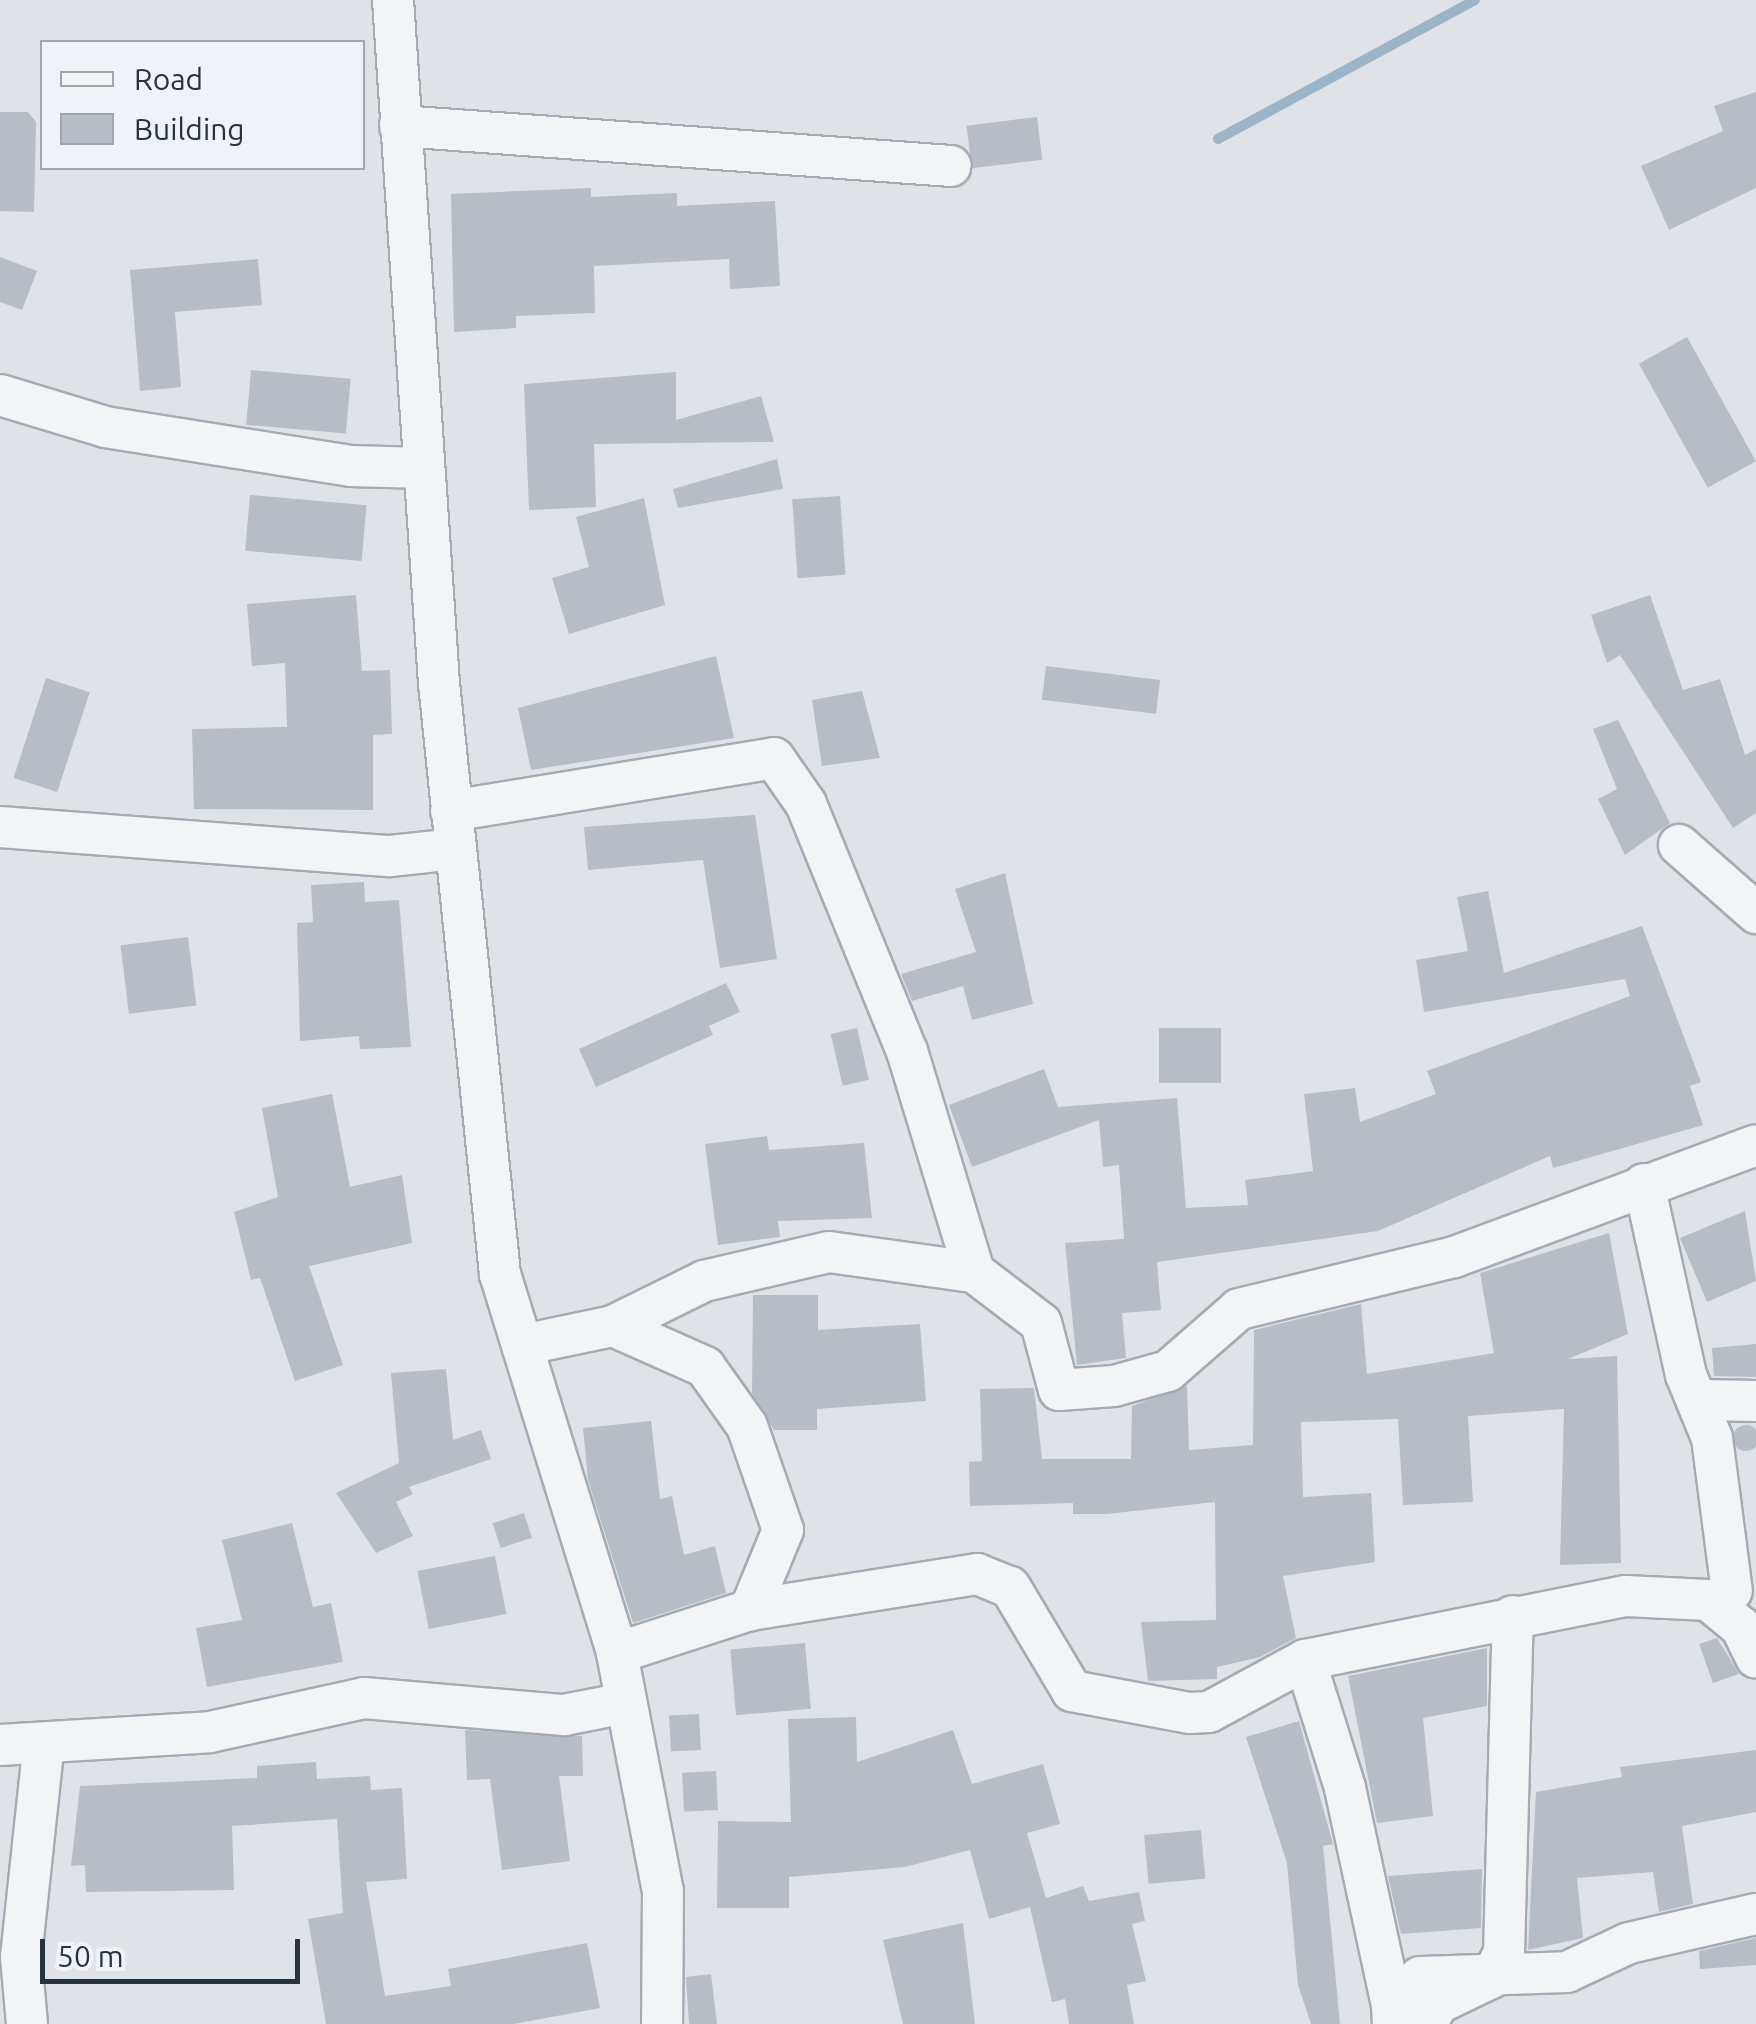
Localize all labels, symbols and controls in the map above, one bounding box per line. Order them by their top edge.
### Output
legend [40,40,365,170]
text: Road [134,62,203,96]
text: Building [134,112,245,146]
scale bar [45,1919,305,1981]
text: 50 m [57,1939,124,1973]

